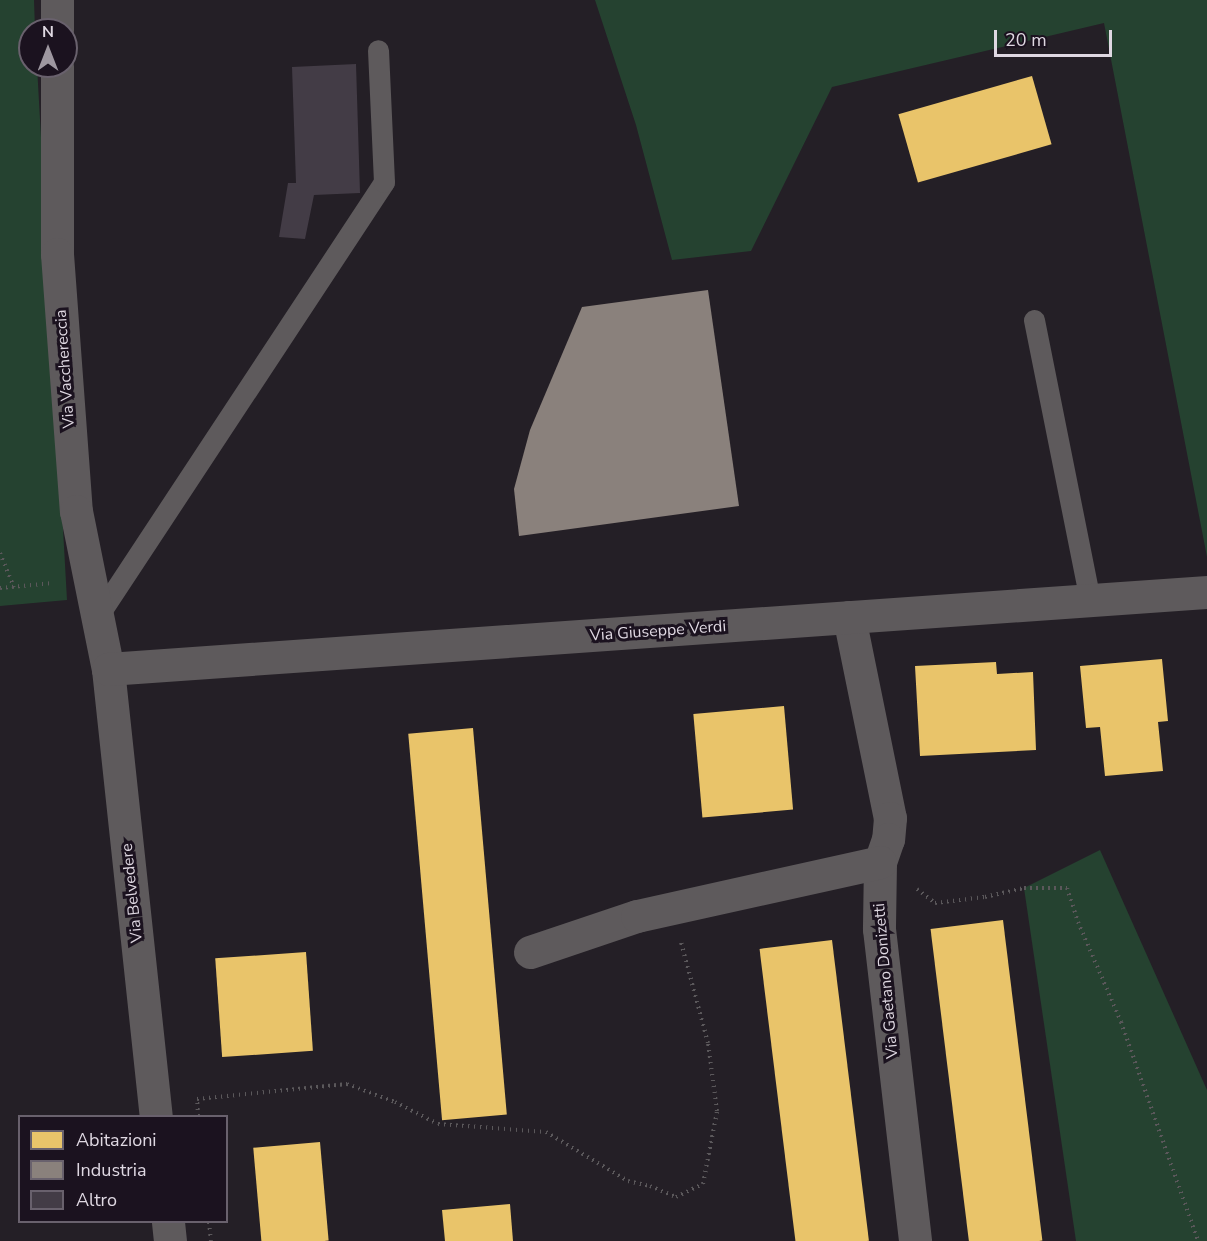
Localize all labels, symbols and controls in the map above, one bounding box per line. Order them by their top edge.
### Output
north arrow [18,18,78,78]
scale bar [997,18,1116,56]
text: N [42,21,54,43]
text: 20 m [1005,28,1047,52]
street label: Via Vacchereccia [51,309,79,429]
street label: Via Giuseppe Verdi [589,617,727,645]
street label: Via Belvedere [117,842,147,944]
street label: Via Gaetano Donizetti [870,902,902,1060]
legend [18,1115,228,1223]
text: Abitazioni [76,1128,157,1152]
text: Industria [76,1158,146,1182]
text: Altro [76,1188,117,1212]

